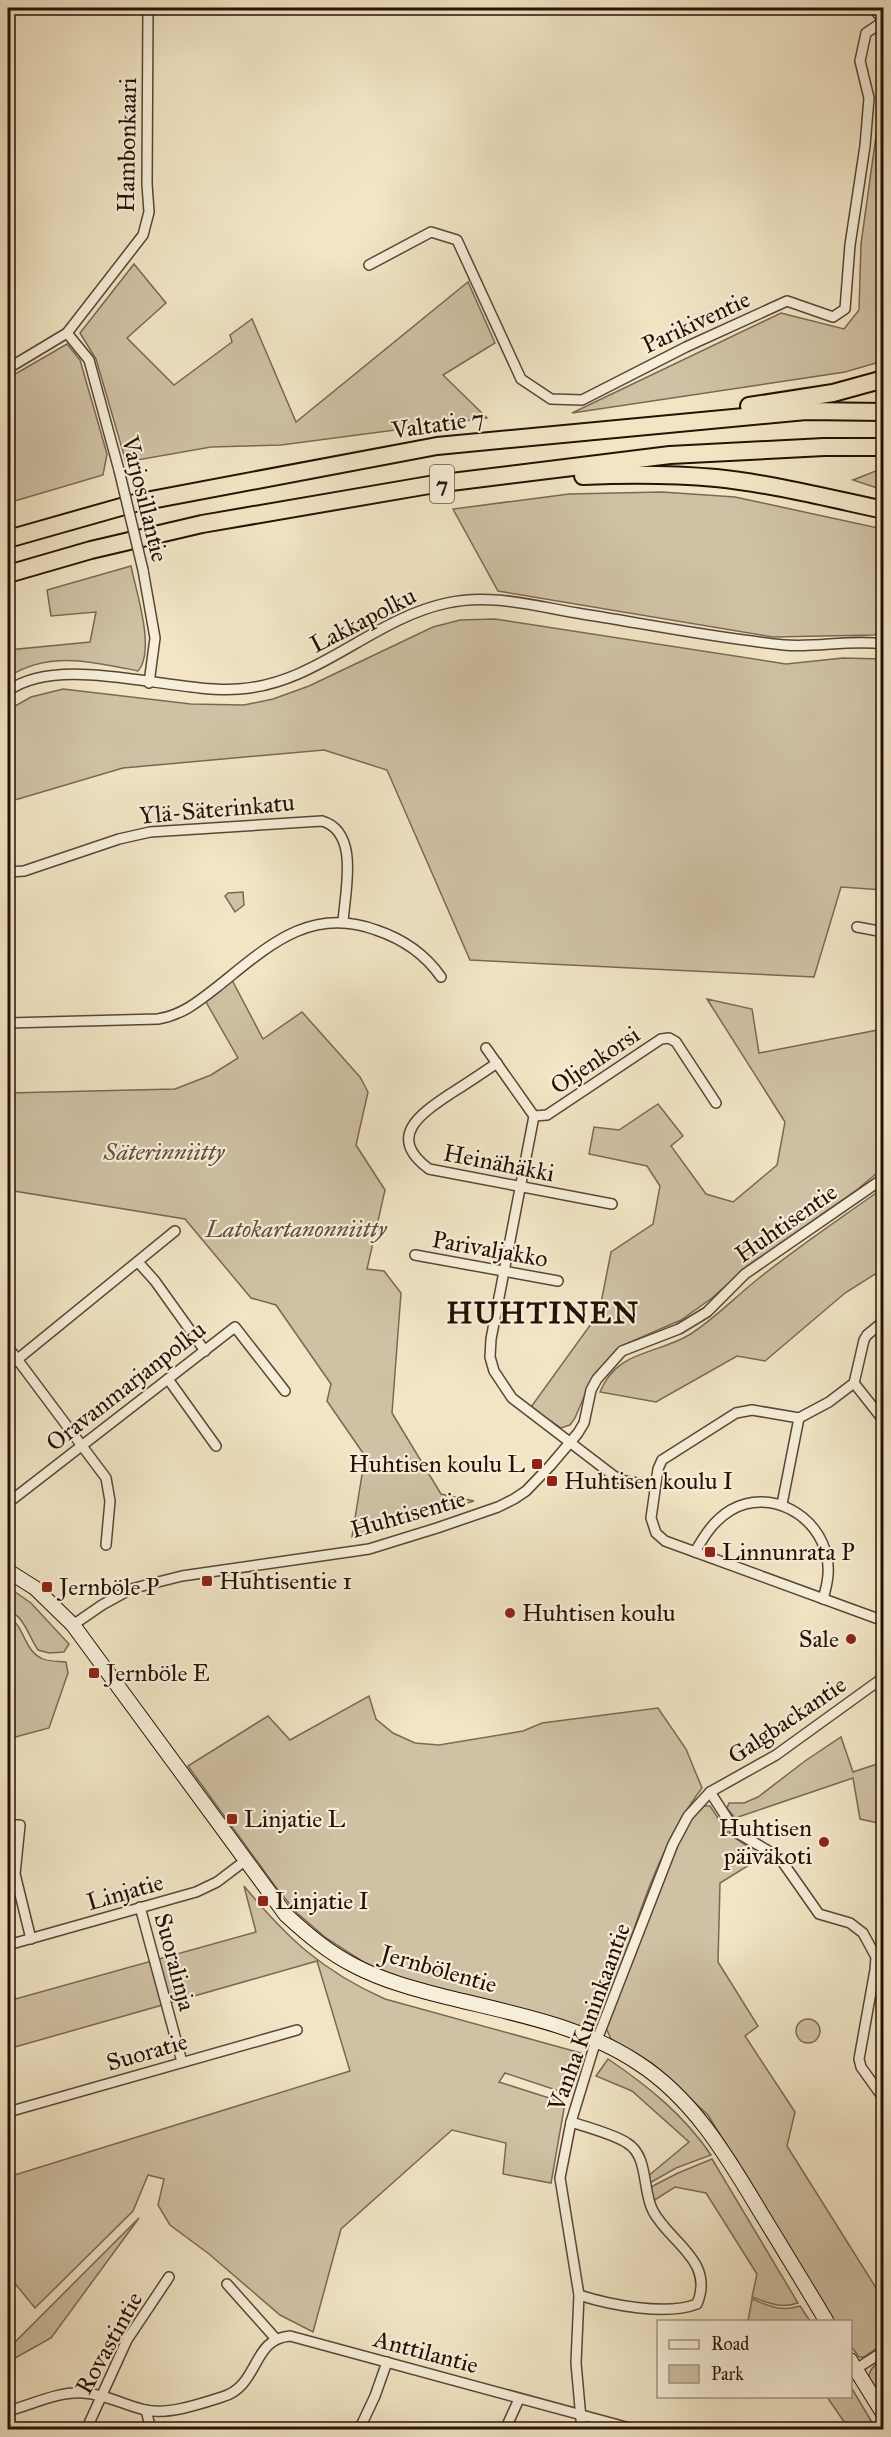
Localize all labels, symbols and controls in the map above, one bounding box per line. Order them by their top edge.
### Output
street label: Hambonkaari [111,77,143,213]
street label: Parikiventie [637,284,755,360]
street label: Valtatie 7 [389,403,486,445]
street label: Varjosillantie [115,432,175,565]
road number: 7 [430,465,454,503]
street label: Lakkapolku [305,580,421,659]
street label: Ylä-Säterinkatu [138,787,296,831]
street label: Oljenkorsi [545,1019,646,1101]
park label: Säterinniitty [103,1137,225,1167]
street label: Heinähäkki [441,1138,558,1189]
street label: Huhtisentie [729,1177,843,1269]
park label: Latokartanonniitty [204,1214,388,1244]
street label: Parivaljakko [430,1224,550,1274]
district label: HUHTINEN [446,1295,640,1331]
street label: Oravanmarjanpolku [40,1314,212,1458]
place label: Huhtisen koulu L [348,1449,525,1479]
marker: Huhtisen koulu L [530,1457,544,1471]
place label: Huhtisen koulu I [564,1466,733,1496]
marker: Huhtisen koulu I [545,1474,559,1488]
street label: Huhtisentie [347,1483,469,1545]
place label: Linnunrata P [722,1537,855,1567]
marker: Linnunrata P [703,1545,717,1559]
place label: Huhtisentie 1 [219,1566,352,1596]
place label: Jernböle P [56,1572,160,1602]
marker: Huhtisentie 1 [200,1574,214,1588]
marker: Jernböle P [40,1580,54,1594]
place label: Huhtisen koulu [522,1598,676,1628]
marker: Huhtisen koulu [503,1606,517,1620]
place label: Sale [799,1624,839,1654]
marker: Sale [844,1632,858,1646]
place label: Jernböle E [103,1658,210,1688]
marker: Jernböle E [87,1666,101,1680]
street label: Galgbackantie [722,1669,852,1771]
place label: Linjatie L [244,1804,345,1834]
marker: Linjatie L [225,1812,239,1826]
place label: Huhtisen päiväkoti [719,1813,812,1871]
marker: Huhtisen päiväkoti [817,1835,831,1849]
street label: Linjatie [83,1867,167,1917]
place label: Linjatie I [275,1886,369,1916]
marker: Linjatie I [256,1894,270,1908]
street label: Suoralinja [148,1910,203,2015]
street label: Vanha Kuninkaantie [541,1919,637,2116]
street label: Jernbölentie [375,1937,500,2000]
street label: Suoratie [103,2026,191,2078]
street label: Rovastintie [69,2287,149,2399]
legend [657,2320,852,2398]
street label: Anttilantie [369,2323,482,2380]
text: Road [711,2333,749,2355]
text: Park [711,2363,744,2385]

